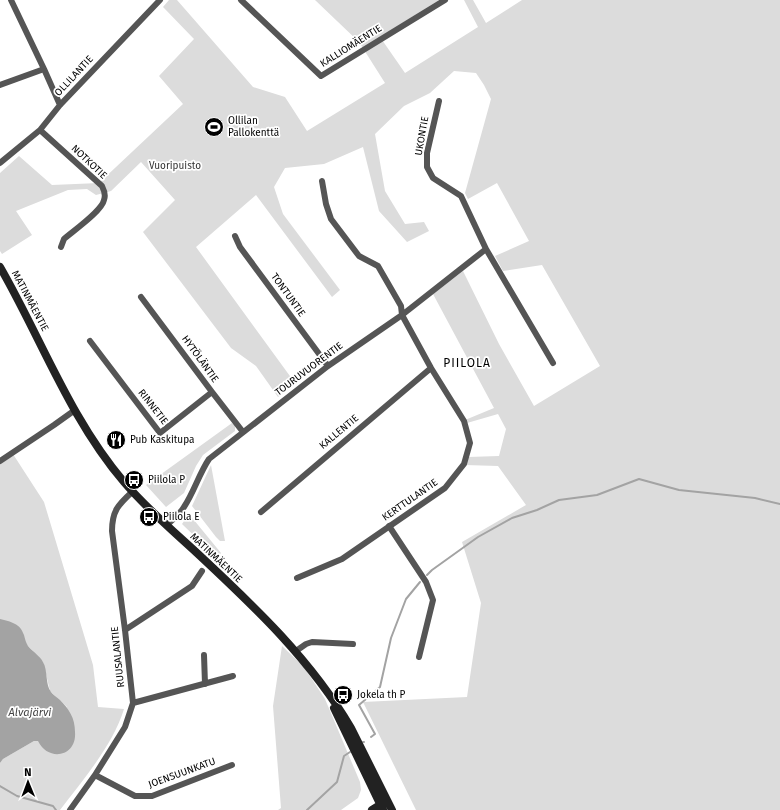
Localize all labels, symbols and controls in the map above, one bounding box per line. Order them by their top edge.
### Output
street label: KALLIOMÄENTIE [317,21,384,70]
street label: OLLILANTIE [52,53,96,99]
place label: Ollilan Pallokenttä [228,115,279,139]
street label: UKONTIE [413,115,431,157]
sports icon: Ollilan Pallokenttä [203,116,225,138]
street label: NOTKOTIE [69,142,109,182]
park label: Vuoripuisto [149,160,201,172]
street label: MATINMÄENTIE [9,268,53,333]
street label: TONTUNTIE [268,271,308,319]
street label: HYTÖLÄNTIE [179,332,223,385]
street label: TOURUVUORENTIE [273,340,345,398]
district label: PIILOLA [443,356,491,370]
street label: RINNETIE [136,387,170,427]
street label: KALLENTIE [317,412,361,452]
restaurant icon: Pub Kaskitupa [105,429,127,451]
place label: Pub Kaskitupa [130,434,194,446]
bus stop icon: Piilola P [123,469,145,491]
place label: Piilola P [148,474,185,486]
street label: KERTTULANTIE [380,476,440,524]
bus stop icon: Piilola E [138,506,160,528]
place label: Piilola E [163,511,200,523]
street label: MATINMÄENTIE [187,529,246,585]
street label: RUUSALANTIE [109,626,127,688]
bus stop icon: Jokela th P [332,684,354,706]
place label: Jokela th P [357,689,405,701]
water label: Alvajärvi [8,706,51,719]
street label: JOENSUUNKATU [147,755,217,791]
north arrow [8,762,48,802]
text: N [24,766,32,779]

